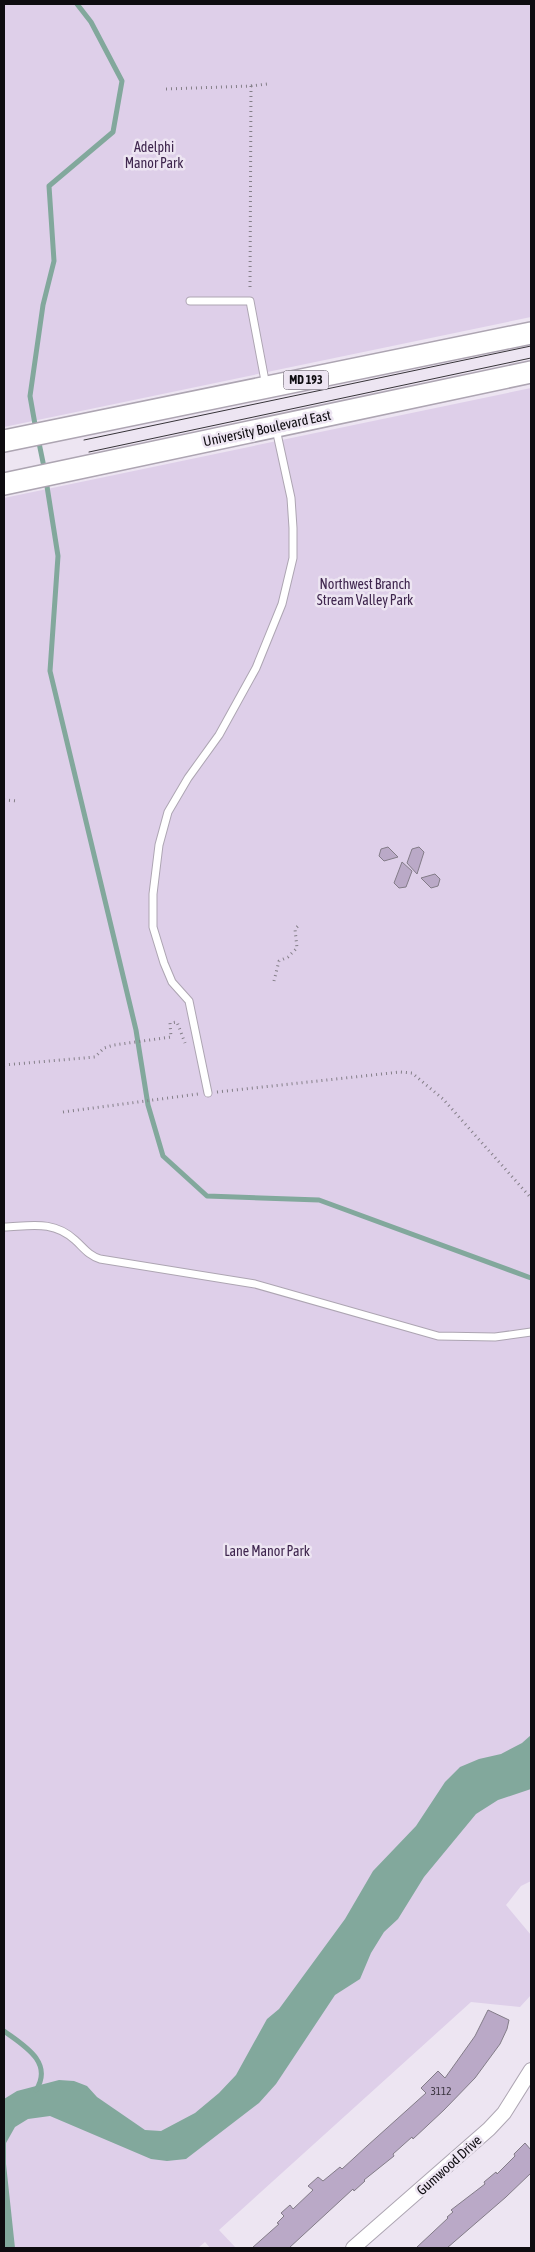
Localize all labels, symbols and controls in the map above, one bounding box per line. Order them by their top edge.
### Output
park label: Adelphi Manor Park [125,139,183,171]
road number: MD 193 [284,370,328,390]
street label: University Boulevard East [202,407,332,449]
park label: Northwest Branch Stream Valley Park [317,576,413,608]
park label: Lane Manor Park [224,1543,310,1559]
house number: 3112 [431,2085,451,2097]
street label: Gumwood Drive [413,2132,485,2198]

